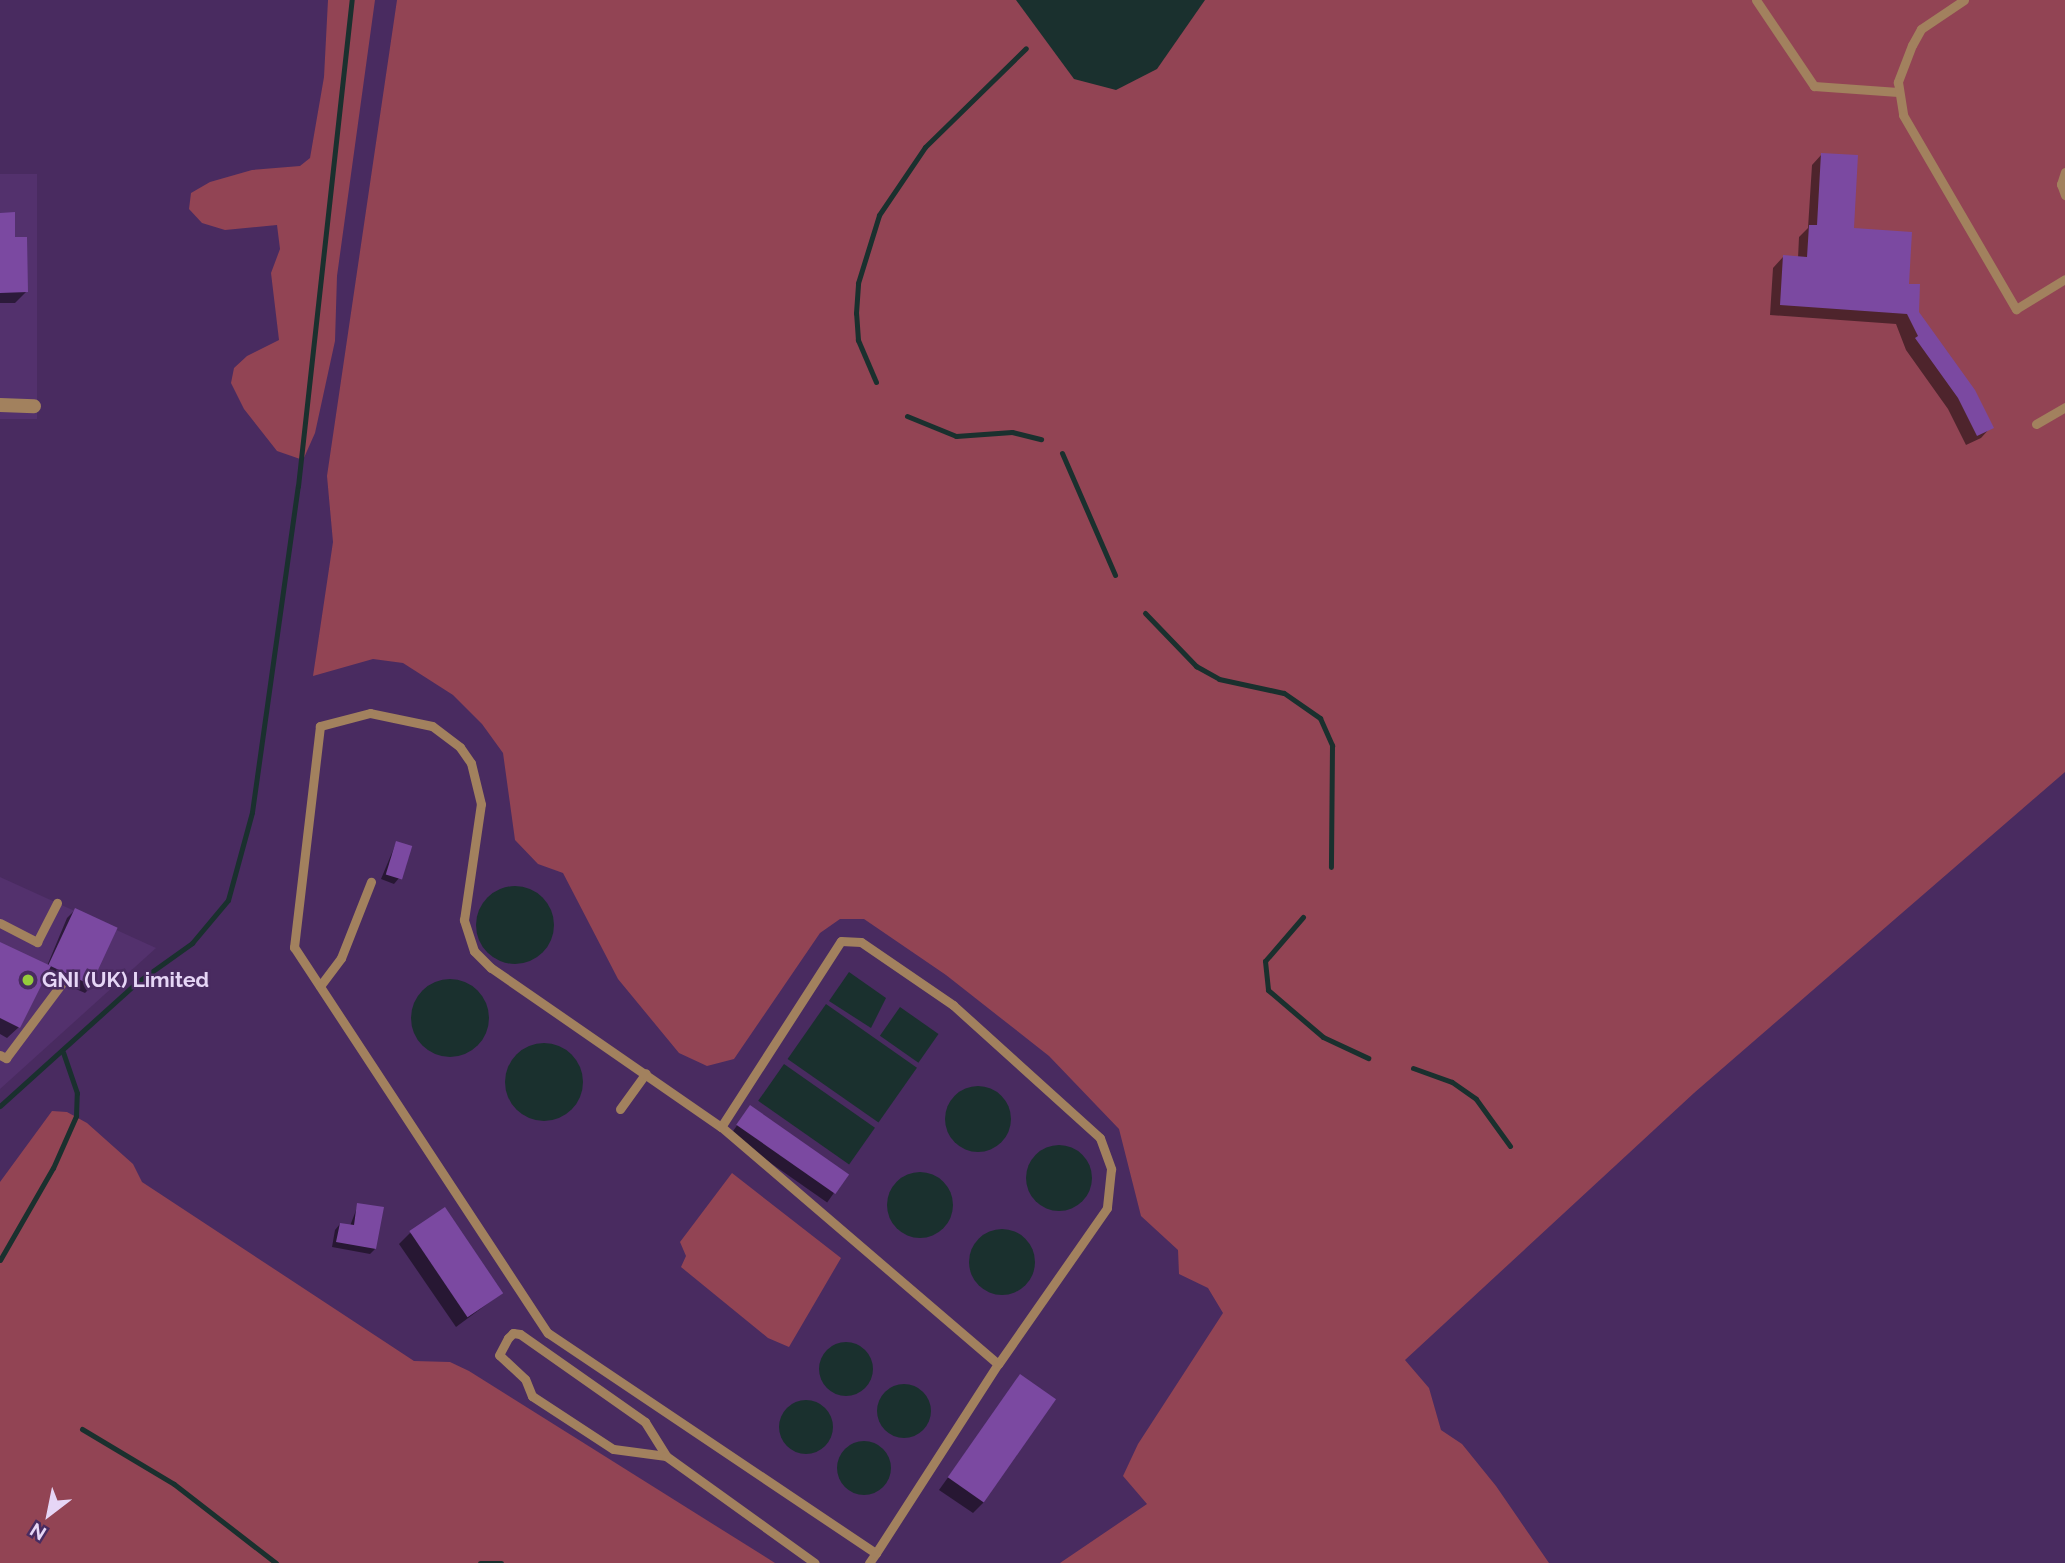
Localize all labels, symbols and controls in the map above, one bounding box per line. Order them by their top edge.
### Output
place label: GNI (UK) Limited [42,967,209,993]
marker: GNI (UK) Limited [20,972,36,988]
north arrow [14,1479,84,1549]
text: N [26,1519,50,1545]

